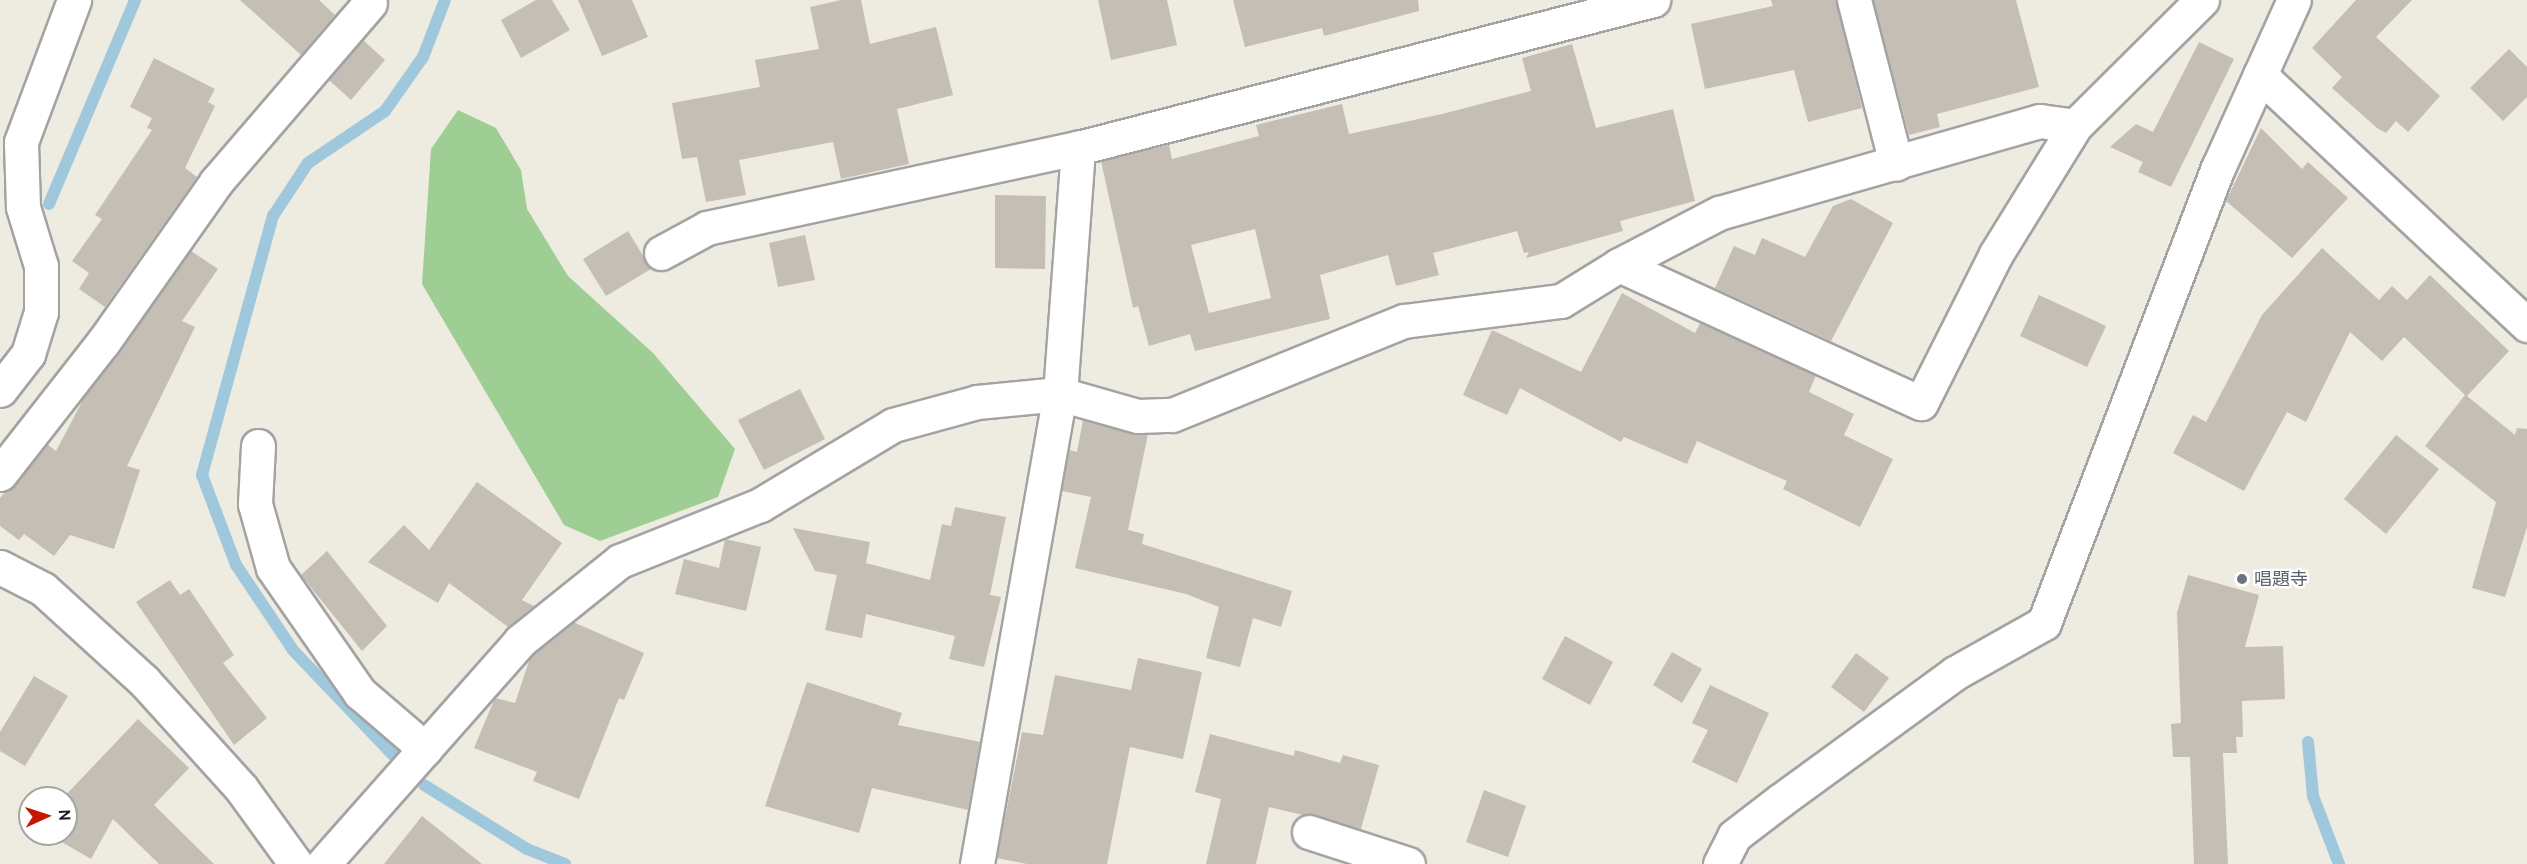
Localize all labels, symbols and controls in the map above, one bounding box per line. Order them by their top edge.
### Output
place label: 唱題寺 [2254,568,2308,590]
marker: 唱題寺 [2235,572,2249,586]
north arrow [18,786,78,846]
text: N [55,809,74,821]

